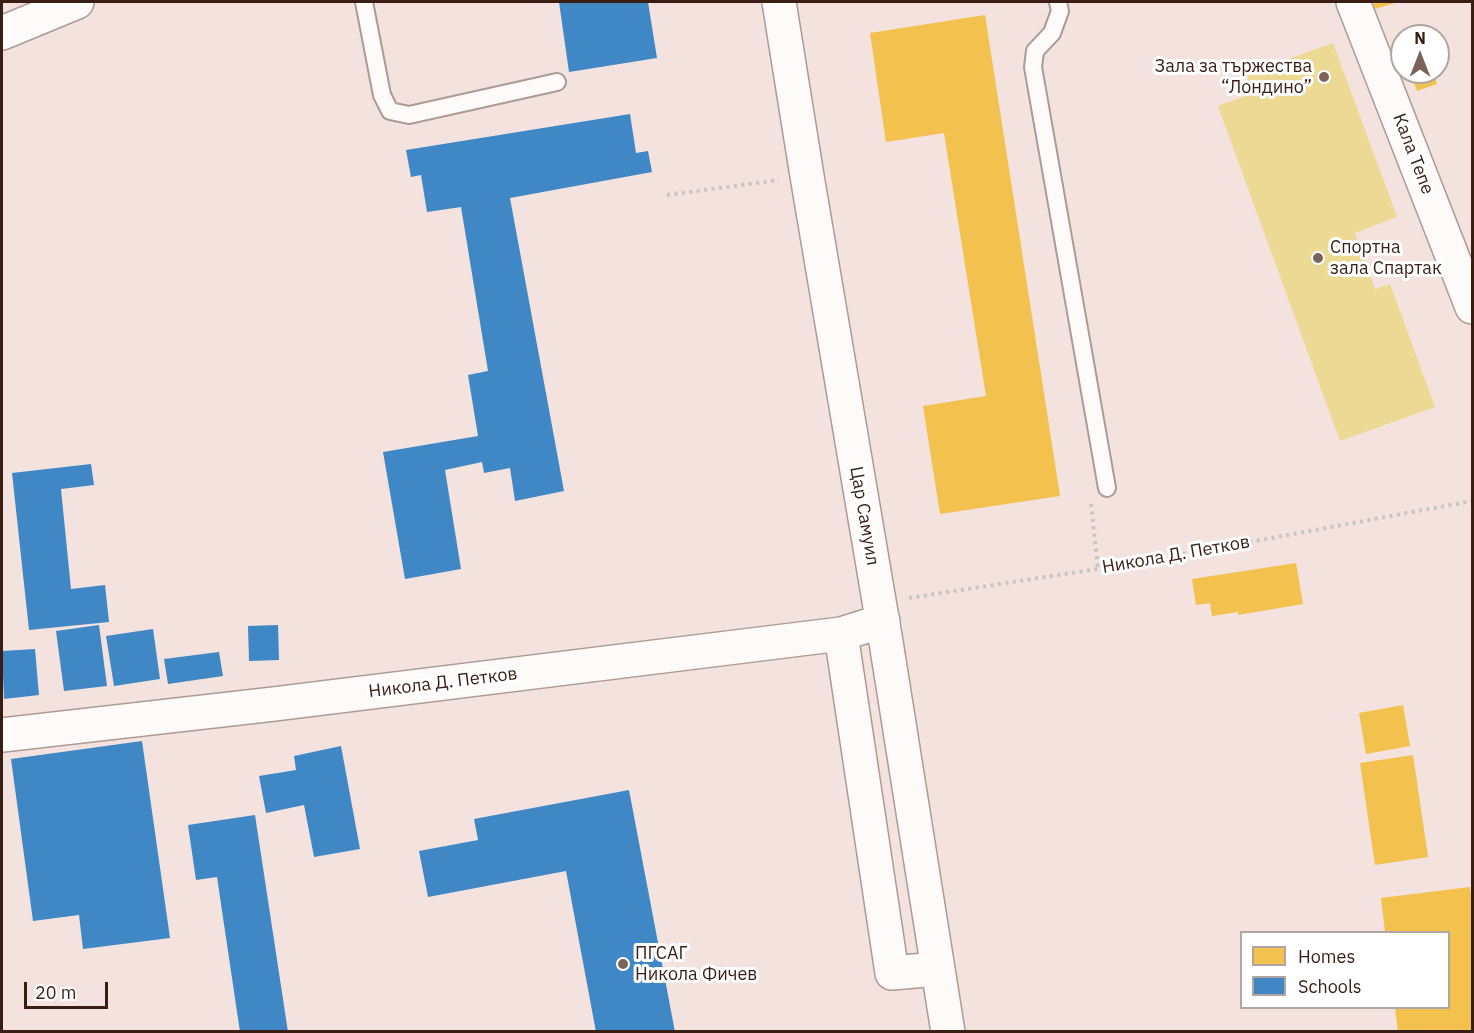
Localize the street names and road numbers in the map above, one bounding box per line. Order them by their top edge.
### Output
street label: Кала Тепе [1388,111,1438,197]
street label: Цар Самуил [845,465,883,567]
street label: Никола Д. Петков [1100,531,1252,579]
street label: Никола Д. Петков [367,663,519,703]

